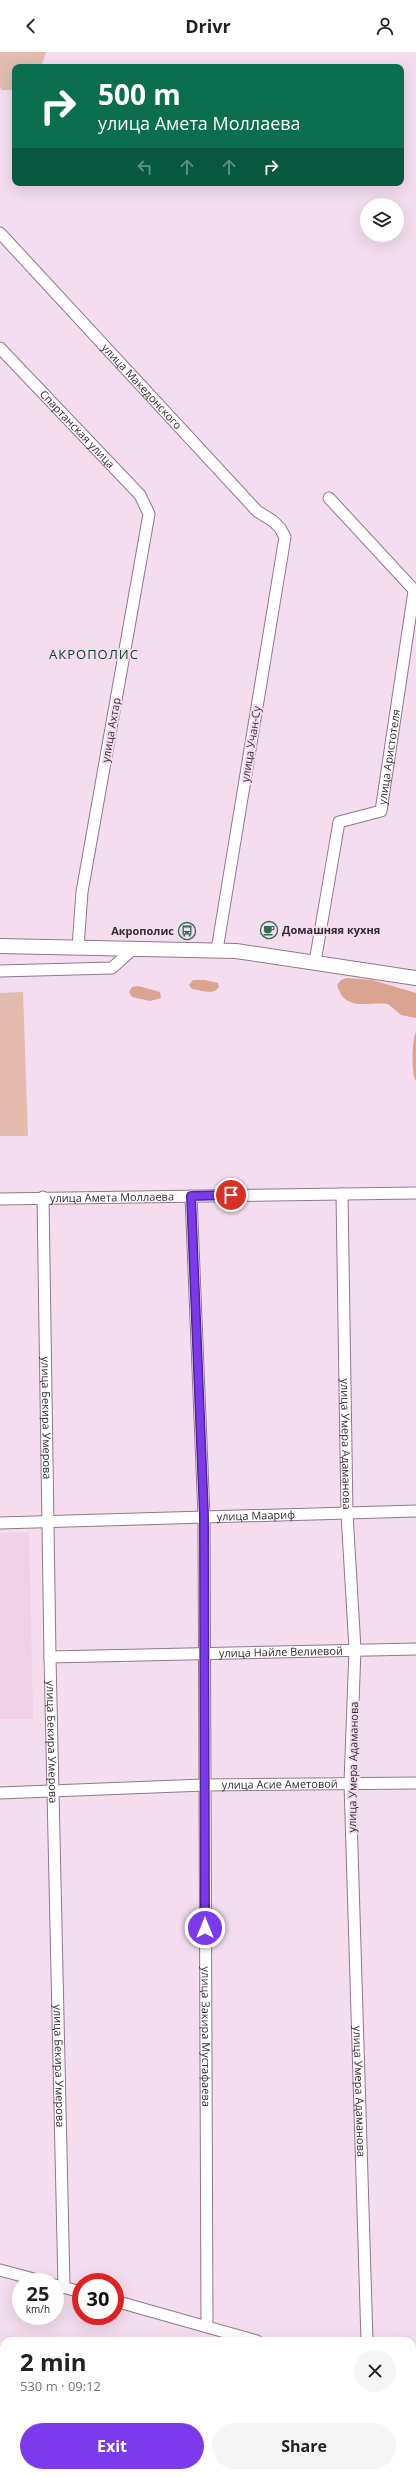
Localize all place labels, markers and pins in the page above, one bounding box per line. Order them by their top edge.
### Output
cafe icon: Домашняя кухня [259,920,279,940]
bus stop icon: Акрополис [177,921,197,941]
place label: Домашняя кухня [282,922,380,937]
place label: Акрополис [111,923,174,938]
pin [214,1178,248,1212]

